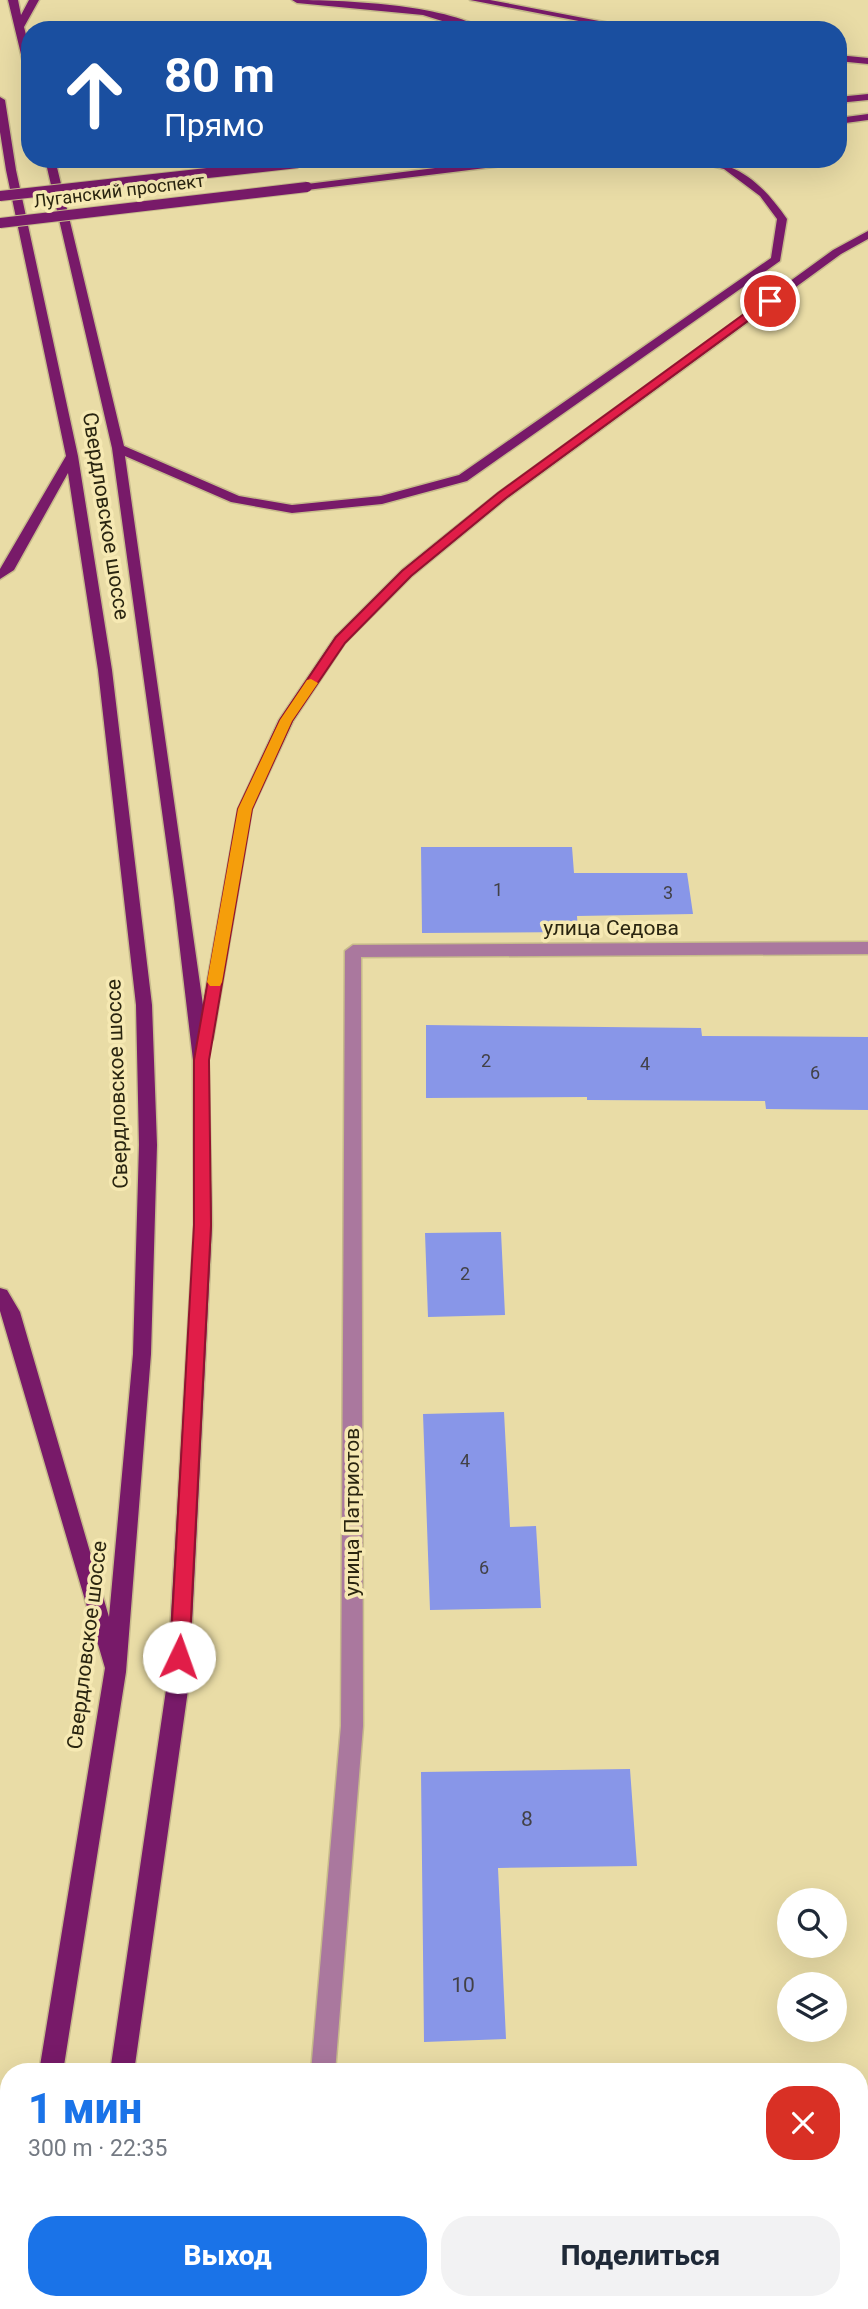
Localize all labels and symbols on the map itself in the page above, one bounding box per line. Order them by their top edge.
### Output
street label: Луганский проспект [32,170,206,211]
pin [740,271,800,331]
street label: Свердловское шоссе [78,411,134,621]
house number: 1 [493,879,503,900]
house number: 3 [663,882,673,903]
street label: улица Седова [543,916,679,940]
street label: Свердловское шоссе [101,979,133,1189]
house number: 2 [481,1050,491,1071]
house number: 4 [640,1053,650,1074]
house number: 6 [810,1062,820,1083]
house number: 2 [460,1263,470,1284]
street label: улица Патриотов [340,1428,364,1596]
house number: 4 [460,1450,470,1471]
street label: Свердловское шоссе [62,1539,112,1751]
house number: 6 [479,1557,489,1578]
position arrow [142,1620,216,1694]
house number: 8 [521,1807,533,1831]
house number: 10 [451,1973,475,1997]

